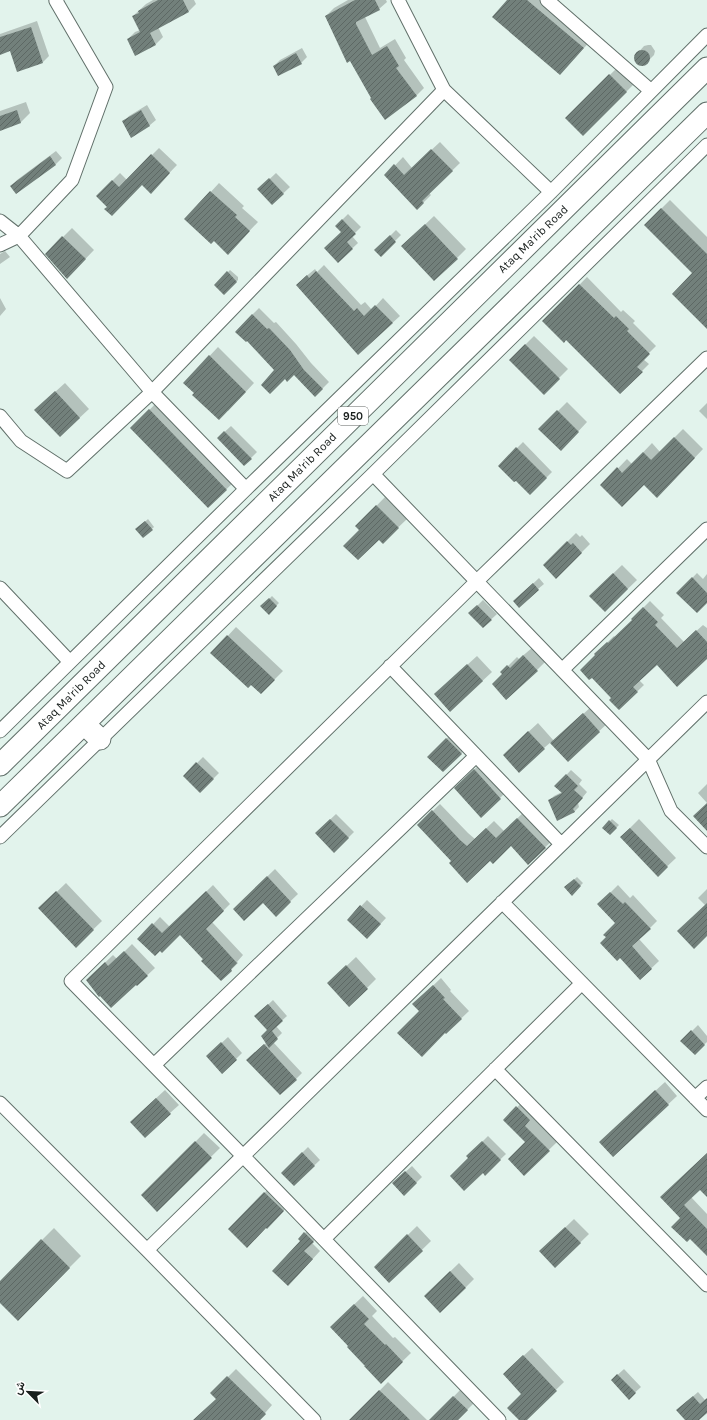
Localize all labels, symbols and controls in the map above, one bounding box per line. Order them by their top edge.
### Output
street label: Ataq Ma'rib Road [495,202,571,276]
road number: 950 [338,407,368,425]
street label: Ataq Ma'rib Road [265,430,339,504]
street label: Ataq Ma'rib Road [34,658,108,732]
north arrow [8,1372,48,1412]
text: ش [11,1379,28,1397]

